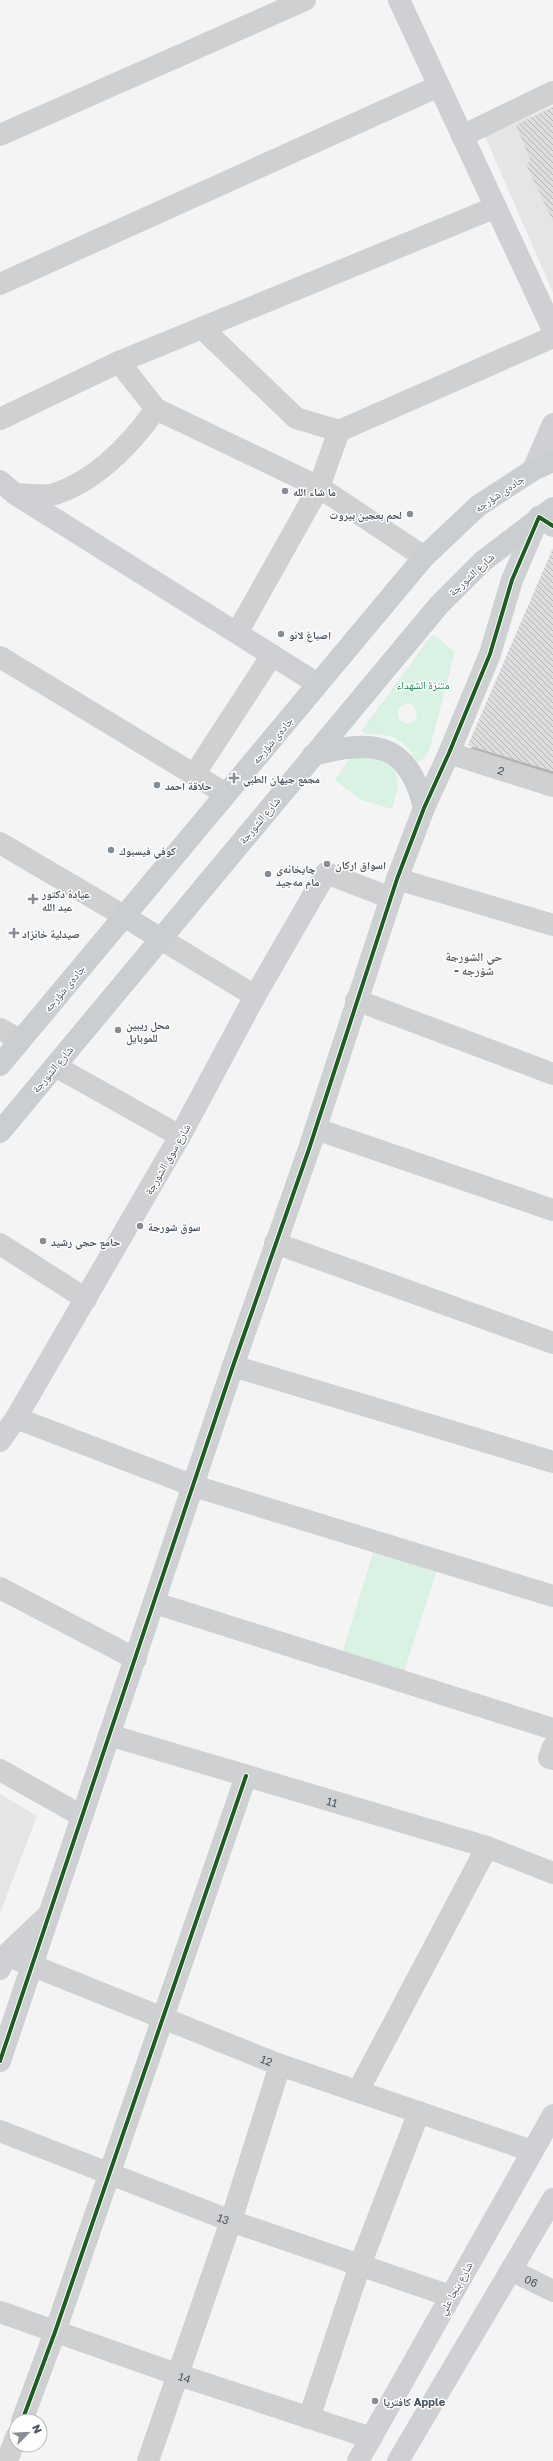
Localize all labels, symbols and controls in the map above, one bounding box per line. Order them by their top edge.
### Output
street label: جادەی شۆرجە [472,472,527,515]
place label: ما شاء الله [293,485,336,498]
marker: ما شاء الله [280,486,290,496]
place label: لحم بعجين بيروت [329,508,402,523]
marker: لحم بعجين بيروت [405,509,415,519]
street label: شارع الشورجة [446,550,497,599]
place label: اصباغ لانو [289,628,331,643]
marker: اصباغ لانو [276,629,286,639]
park label: متنزة الشهداء [397,678,449,691]
street label: جادەی شۆرجە [249,714,296,767]
street label: 2 [496,762,506,777]
marker: مجمع جيهان الطبي [228,772,240,784]
place label: مجمع جيهان الطبي [243,772,320,787]
place label: حلاقة احمد [165,779,212,792]
marker: حلاقة احمد [152,780,162,790]
street label: شارع الشورجة [236,794,283,847]
place label: كوفي فيسبوك [119,844,176,859]
marker: كوفي فيسبوك [106,845,116,855]
place label: اسواق اركان [335,858,386,873]
marker: اسواق اركان [322,859,332,869]
place label: چایخانەی مام مەجید [276,862,319,890]
marker: چایخانەی مام مەجید [263,869,273,879]
place label: عيادة دكتور عبد الله [41,887,90,914]
marker: عيادة دكتور عبد الله [27,893,39,905]
place label: صيدلية خانزاد [22,927,80,941]
marker: صيدلية خانزاد [9,928,19,938]
district label: حي الشورجة - شۆرجە [445,949,503,978]
street label: جادەی شۆرجە [41,962,88,1015]
place label: محل ريبين للموبايل [126,1018,170,1046]
marker: محل ريبين للموبايل [113,1025,123,1035]
street label: شارع الشورجة [29,1043,76,1096]
street label: شارع سوق الشورجة [141,1121,193,1197]
place label: سوق شورجة [148,1220,201,1235]
marker: سوق شورجة [135,1221,145,1231]
place label: حامع حجي رشيد [51,1235,120,1250]
marker: حامع حجي رشيد [38,1236,48,1246]
street label: 11 [325,1793,339,1809]
street label: 12 [259,2051,275,2068]
street label: 13 [216,2210,231,2226]
street label: شارع بنجا علي [435,2259,477,2318]
street label: 06 [523,2271,541,2289]
street label: 14 [177,2369,193,2385]
place label: كافتريا Apple [383,2395,446,2409]
marker: كافتريا Apple [370,2396,380,2406]
north arrow [8,2413,48,2453]
text: N [30,2422,45,2435]

